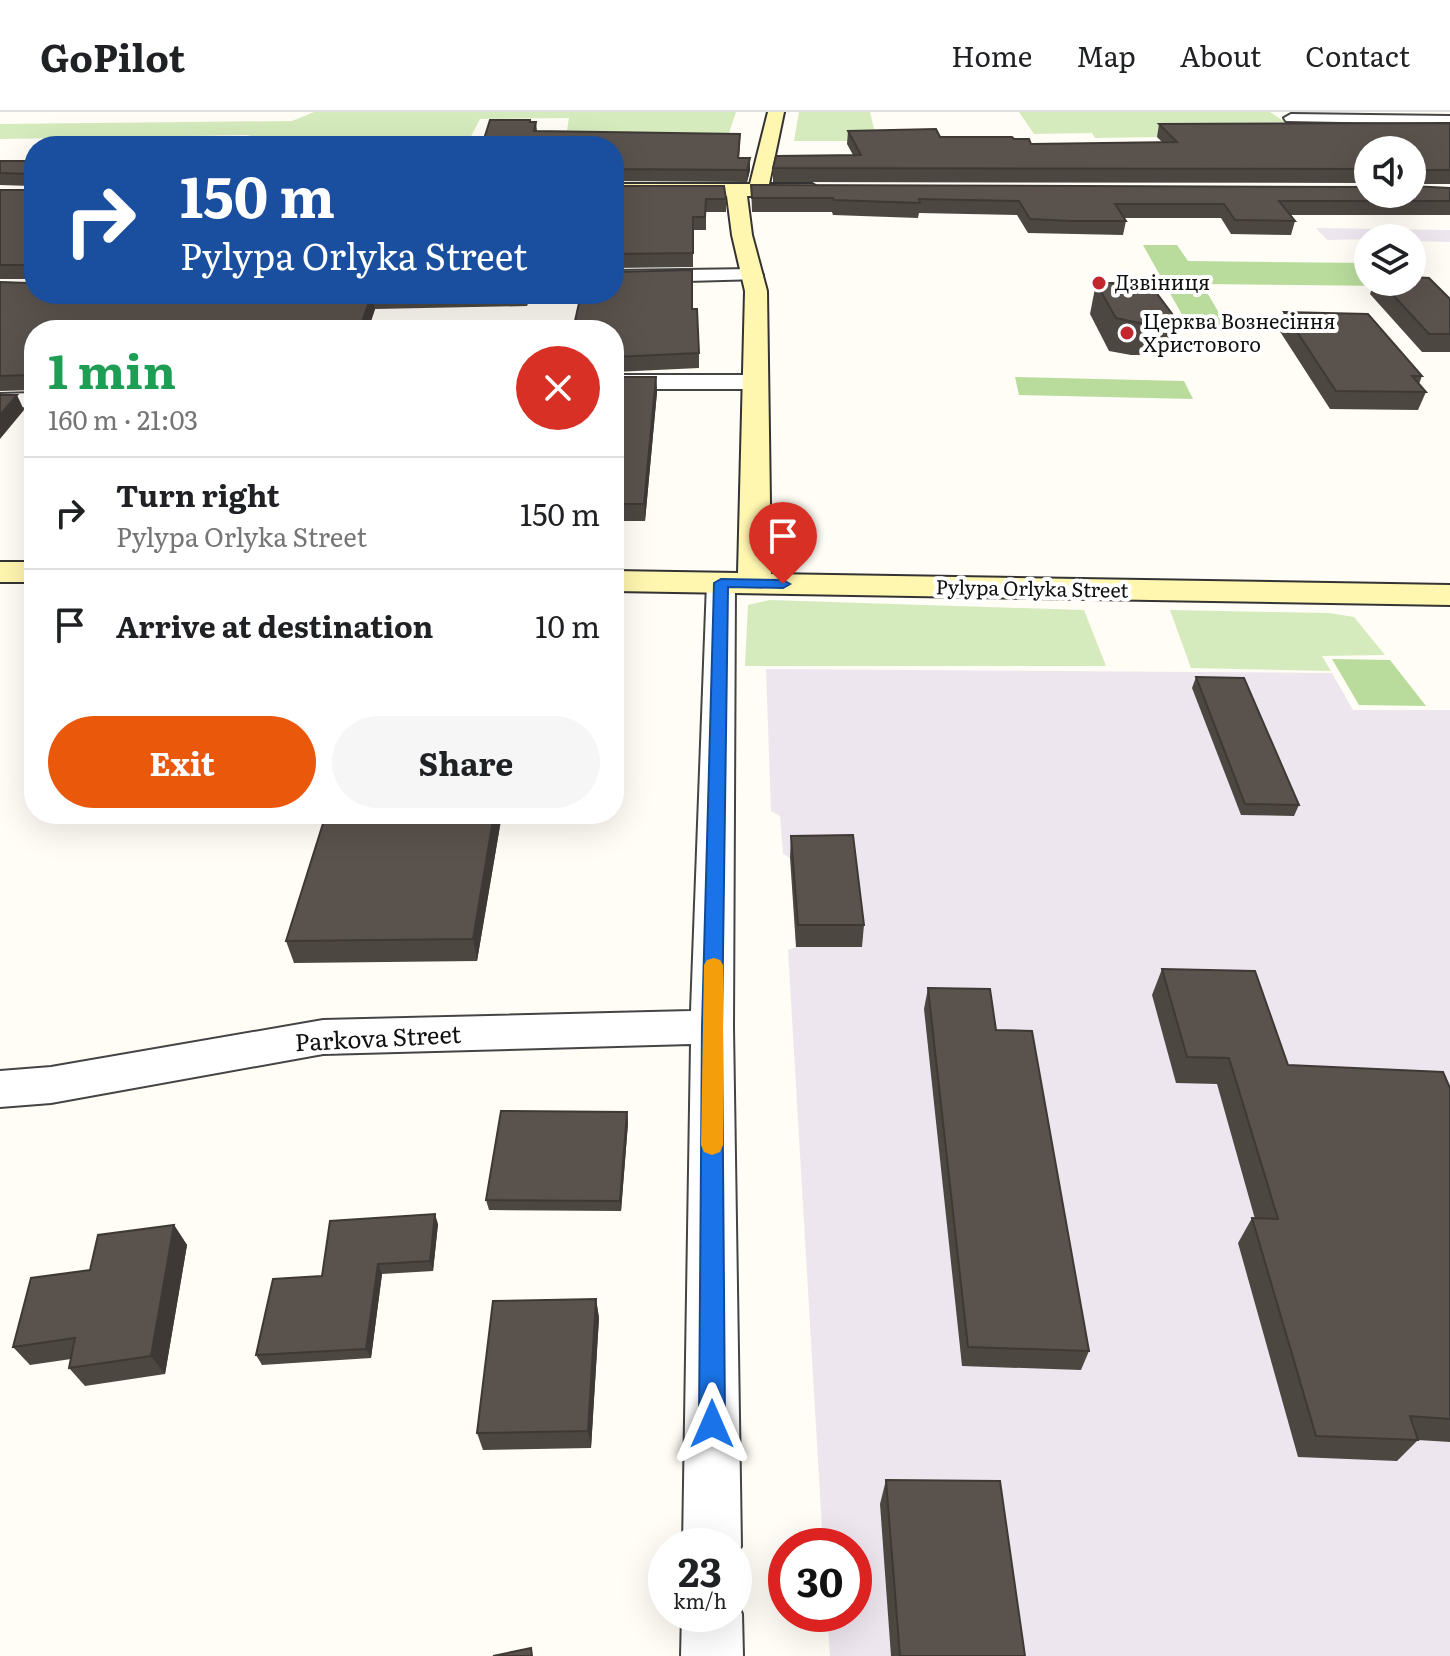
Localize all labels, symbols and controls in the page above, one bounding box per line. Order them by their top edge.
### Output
text: GoPilot [40,27,185,84]
text: Home [951,34,1032,76]
text: Map [1076,34,1136,76]
text: About [1180,34,1261,76]
text: Contact [1305,34,1410,76]
map controls [1354,136,1426,296]
button: sound [1354,136,1426,208]
text: 150 m [180,152,335,235]
icon: right [48,168,152,272]
button: layers [1354,224,1426,296]
text: Pylypa Orlyka Street [180,228,527,281]
place label: Дзвіниця [1115,266,1210,296]
marker: Дзвіниця [1090,274,1108,292]
place label: Церква Вознесіння Христового [1143,305,1335,358]
marker: Церква Вознесіння Христового [1118,324,1136,342]
text: 1 min [48,333,176,404]
button: close [516,346,600,430]
text: 160 m · 21:03 [48,399,198,438]
text: Turn right [116,472,280,516]
icon: right [48,491,92,535]
text: 150 m [520,491,600,535]
pin [749,502,817,584]
icon: arrive [761,514,805,558]
text: Pylypa Orlyka Street [116,516,367,555]
street label: Pylypa Orlyka Street [935,570,1129,604]
icon: arrive [48,603,92,647]
text: Arrive at destination [116,603,433,647]
text: 10 m [535,603,600,647]
button: Exit [48,716,316,808]
button: Share [332,716,600,808]
street label: Parkova Street [294,1015,462,1058]
position arrow [670,1382,754,1466]
speed limit sign: 30 [768,1528,872,1632]
text: 23 [678,1540,722,1599]
text: km/h [673,1585,727,1615]

